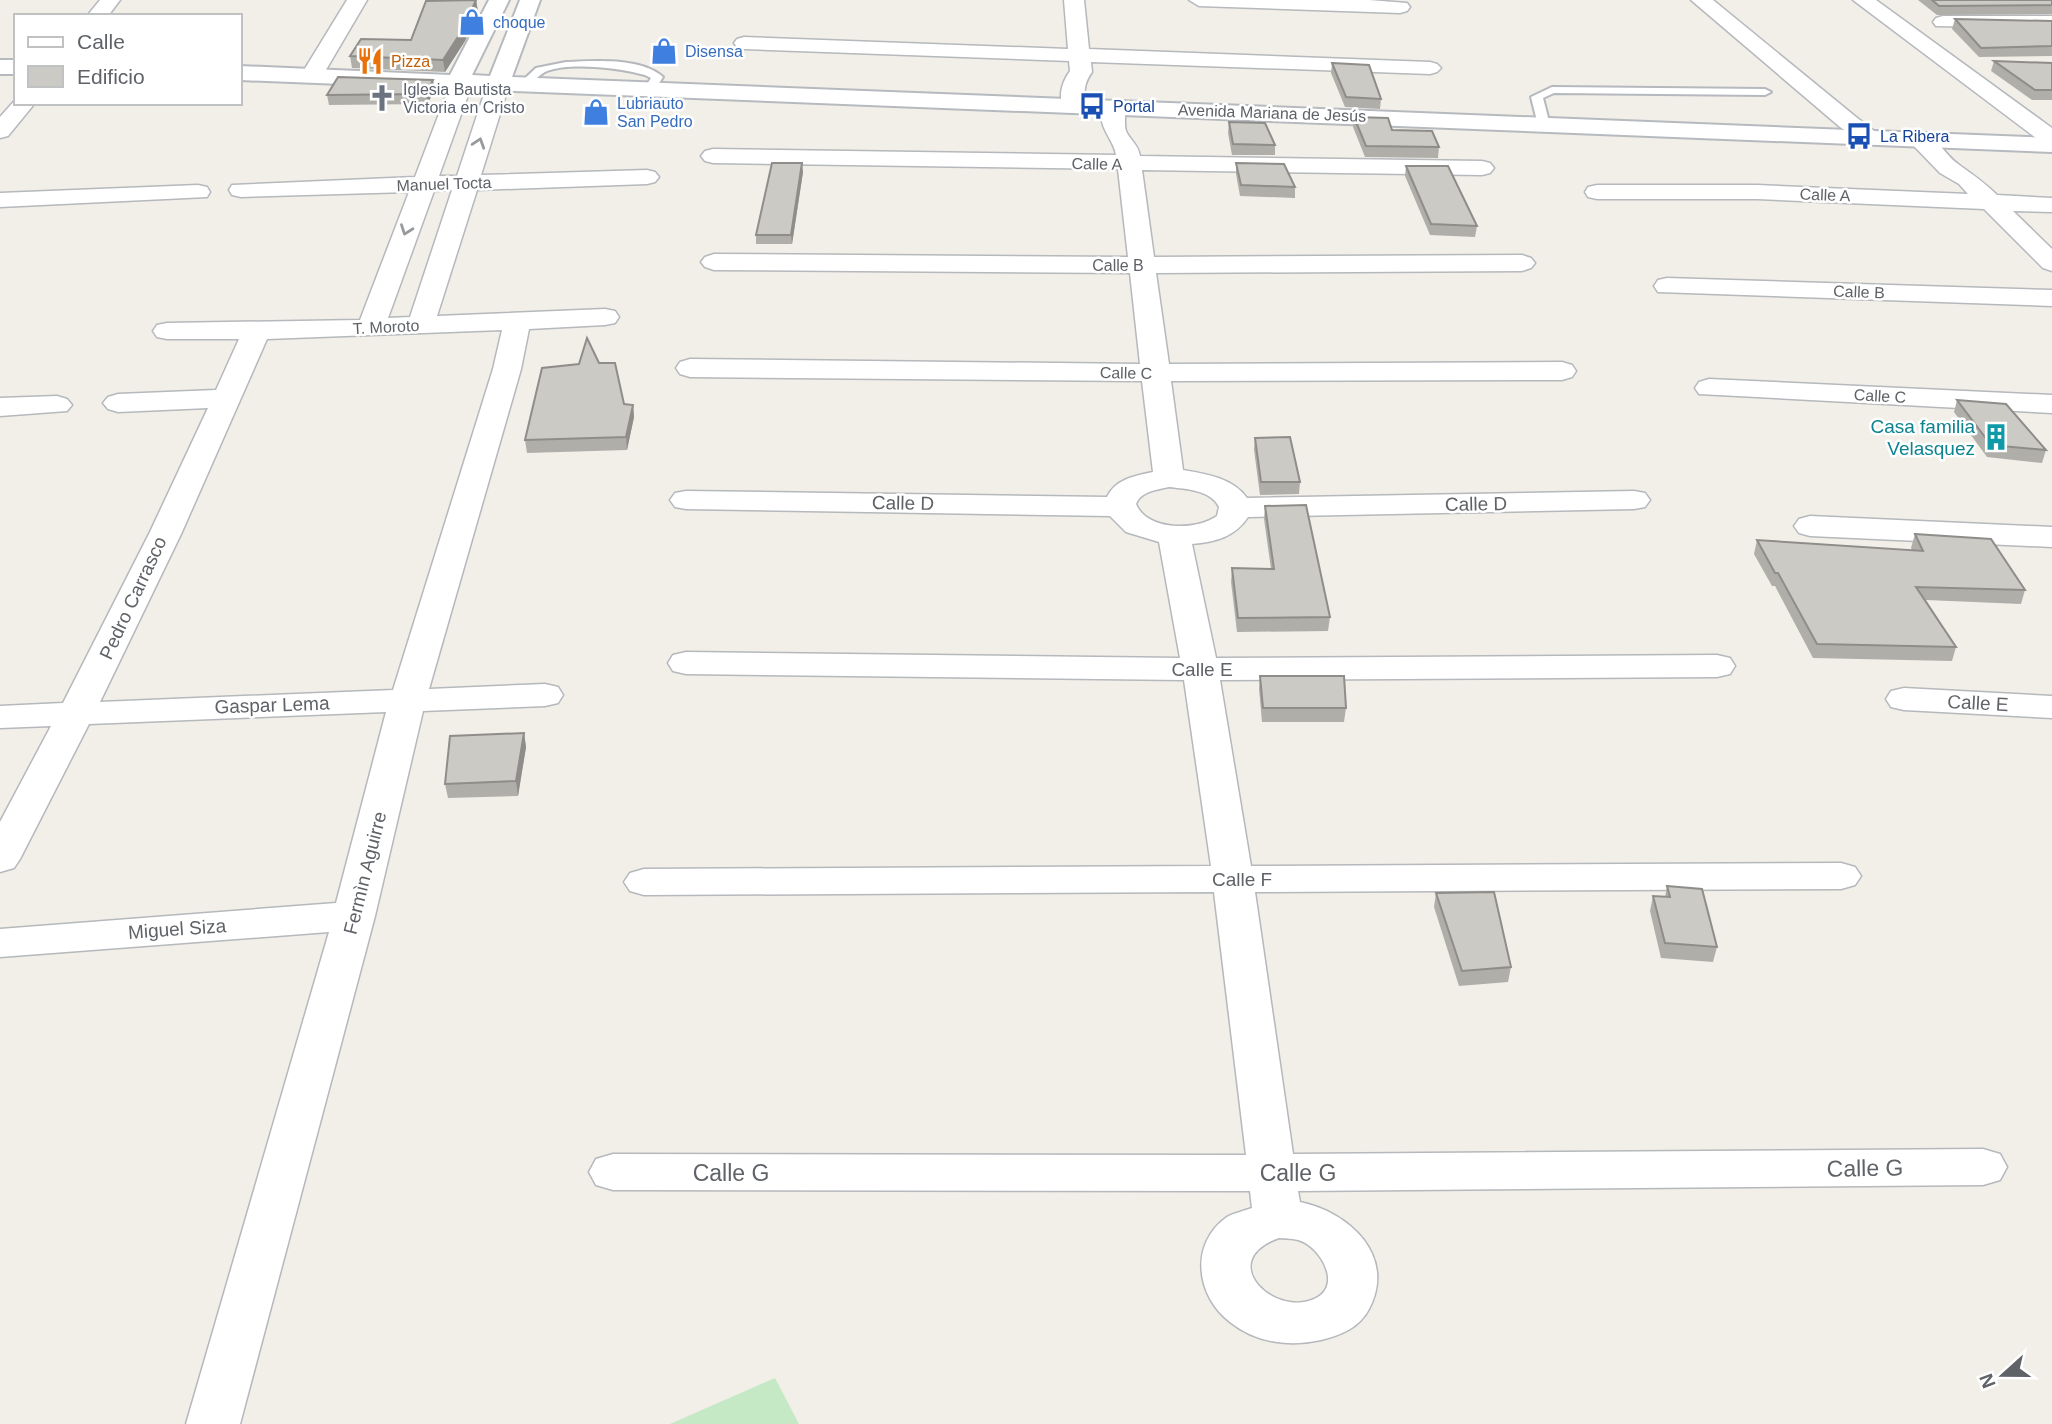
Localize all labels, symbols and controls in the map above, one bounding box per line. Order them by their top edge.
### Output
shop icon: choque [457,7,487,37]
legend [14,14,242,105]
place label: choque [493,14,546,31]
text: Calle [77,30,125,53]
shop icon: Disensa [649,36,679,66]
place label: Disensa [685,43,743,60]
restaurant icon: Pizza [355,46,385,76]
place label: Pizza [391,53,430,70]
text: Edificio [77,65,145,88]
place label: Iglesia Bautista Victoria en Cristo [403,81,525,116]
church icon: Iglesia Bautista Victoria en Cristo [367,83,397,113]
bus stop icon: Portal [1077,91,1107,121]
place label: Lubriauto San Pedro [617,95,693,130]
shop icon: Lubriauto San Pedro [581,97,611,127]
place label: Portal [1113,98,1155,115]
street label: Avenida Mariana de Jesús [1178,101,1366,125]
bus stop icon: La Ribera [1844,121,1874,151]
place label: La Ribera [1880,128,1949,145]
one-way arrow [470,138,485,150]
street label: Calle A [1072,155,1123,173]
street label: Manuel Tocta [396,174,492,194]
street label: Calle A [1799,186,1851,204]
one-way arrow [400,224,414,236]
street label: Calle B [1092,257,1144,274]
street label: Calle B [1833,283,1885,301]
street label: T. Moroto [352,317,420,337]
street label: Calle C [1100,364,1152,382]
street label: Calle C [1853,386,1907,406]
place label: Casa familia Velasquez [1870,416,1975,459]
building icon: Casa familia Velasquez [1981,422,2011,452]
street label: Calle D [872,492,934,514]
street label: Calle D [1445,493,1507,515]
street label: Pedro Carrasco [95,533,171,663]
street label: Calle E [1171,659,1233,680]
street label: Calle E [1947,691,2009,715]
street label: Gaspar Lema [214,692,330,718]
street label: Fermìn Aguirre [340,809,390,937]
street label: Calle F [1212,869,1272,890]
street label: Miguel Siza [127,915,227,943]
street label: Calle G [1826,1154,1904,1182]
street label: Calle G [693,1160,769,1186]
street label: Calle G [1260,1160,1336,1186]
north arrow [1968,1340,2038,1410]
text: N [1975,1371,2000,1391]

